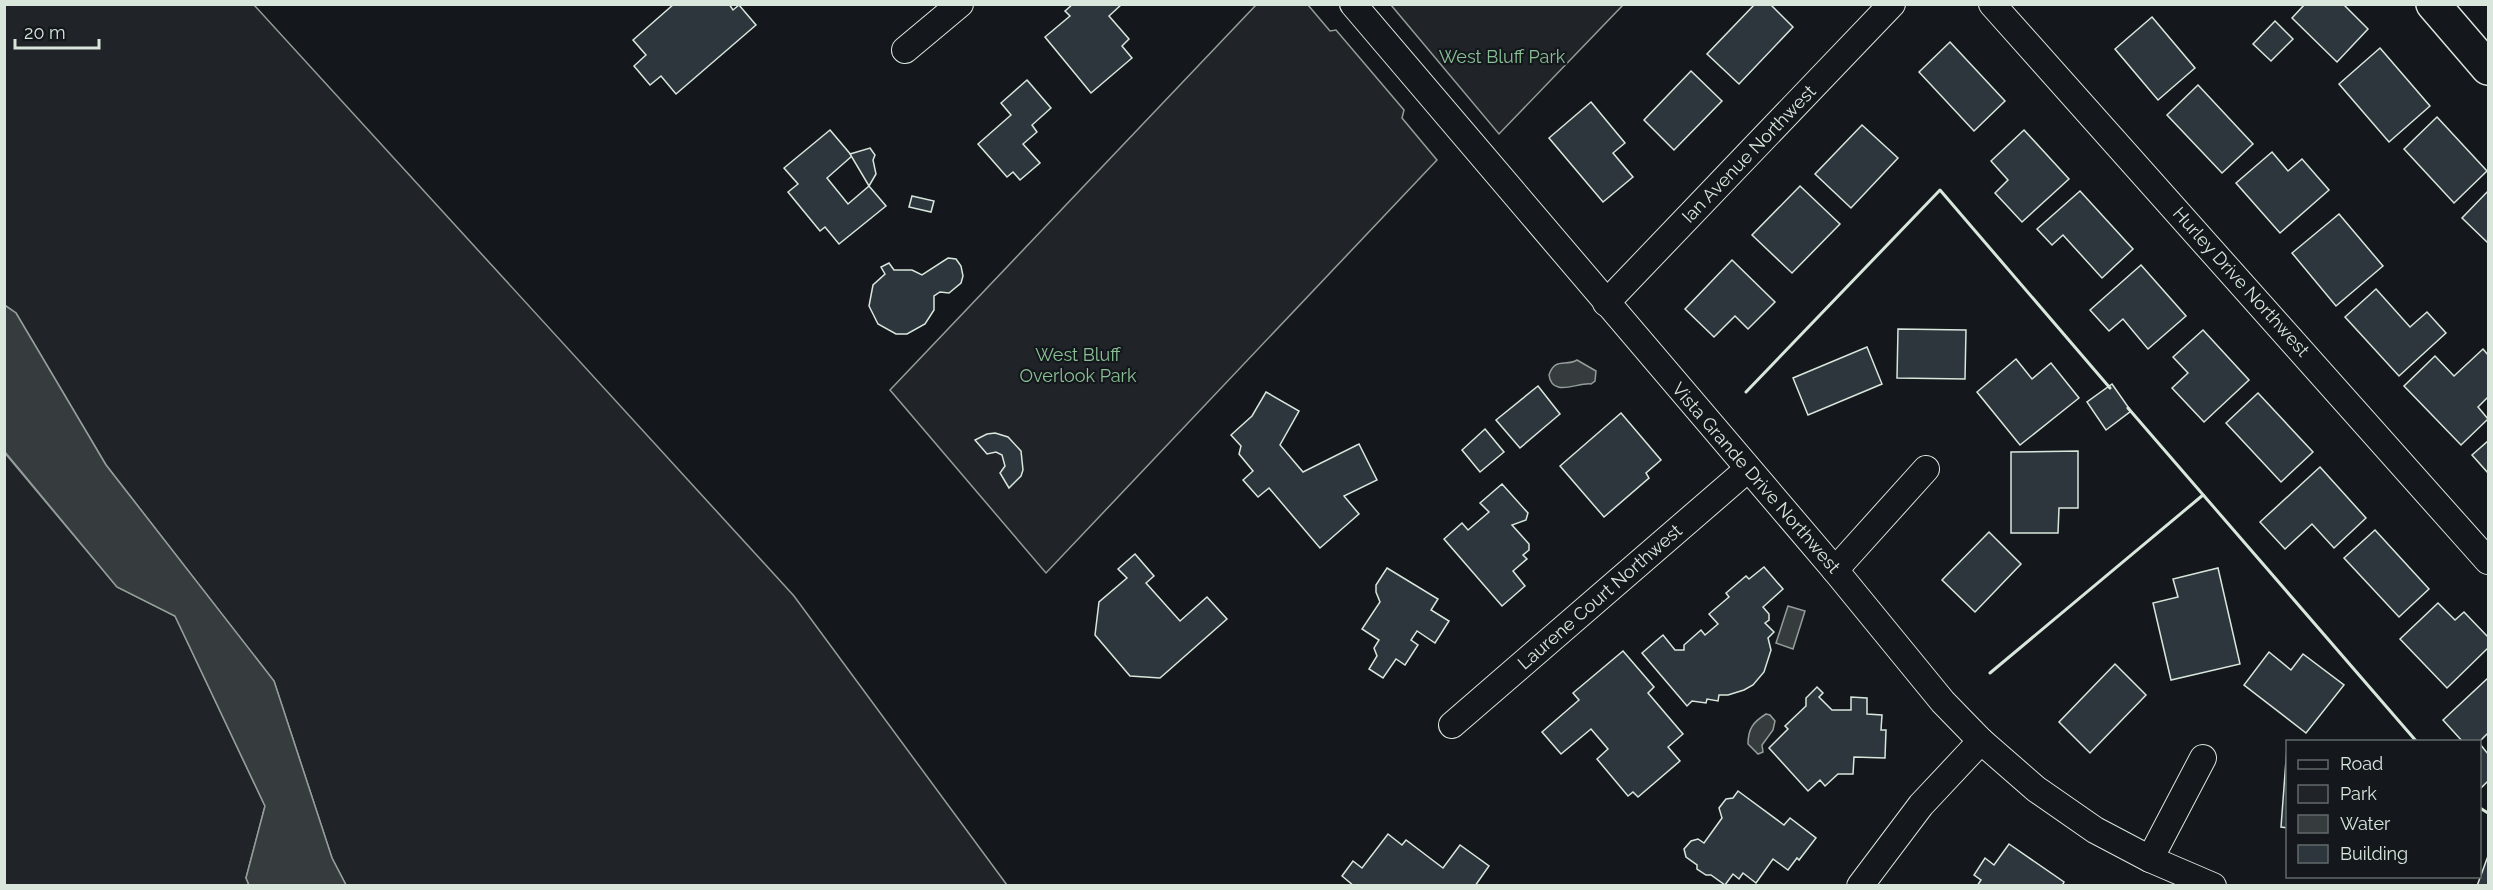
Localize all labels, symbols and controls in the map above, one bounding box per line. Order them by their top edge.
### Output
scale bar [15,12,99,50]
text: 20 m [24,22,66,43]
park label: West Bluff Park [1439,46,1566,67]
street label: Ian Avenue Northwest [1677,80,1820,227]
street label: Hurley Drive Northwest [2169,203,2314,361]
park label: West Bluff Overlook Park [1020,344,1137,386]
street label: Vista Grande Drive Northwest [1668,378,1845,577]
street label: Laurene Court Northwest [1513,520,1686,674]
legend [2286,740,2481,878]
text: Road [2340,753,2383,774]
text: Park [2340,783,2377,804]
text: Water [2340,813,2391,834]
text: Building [2340,843,2408,864]

